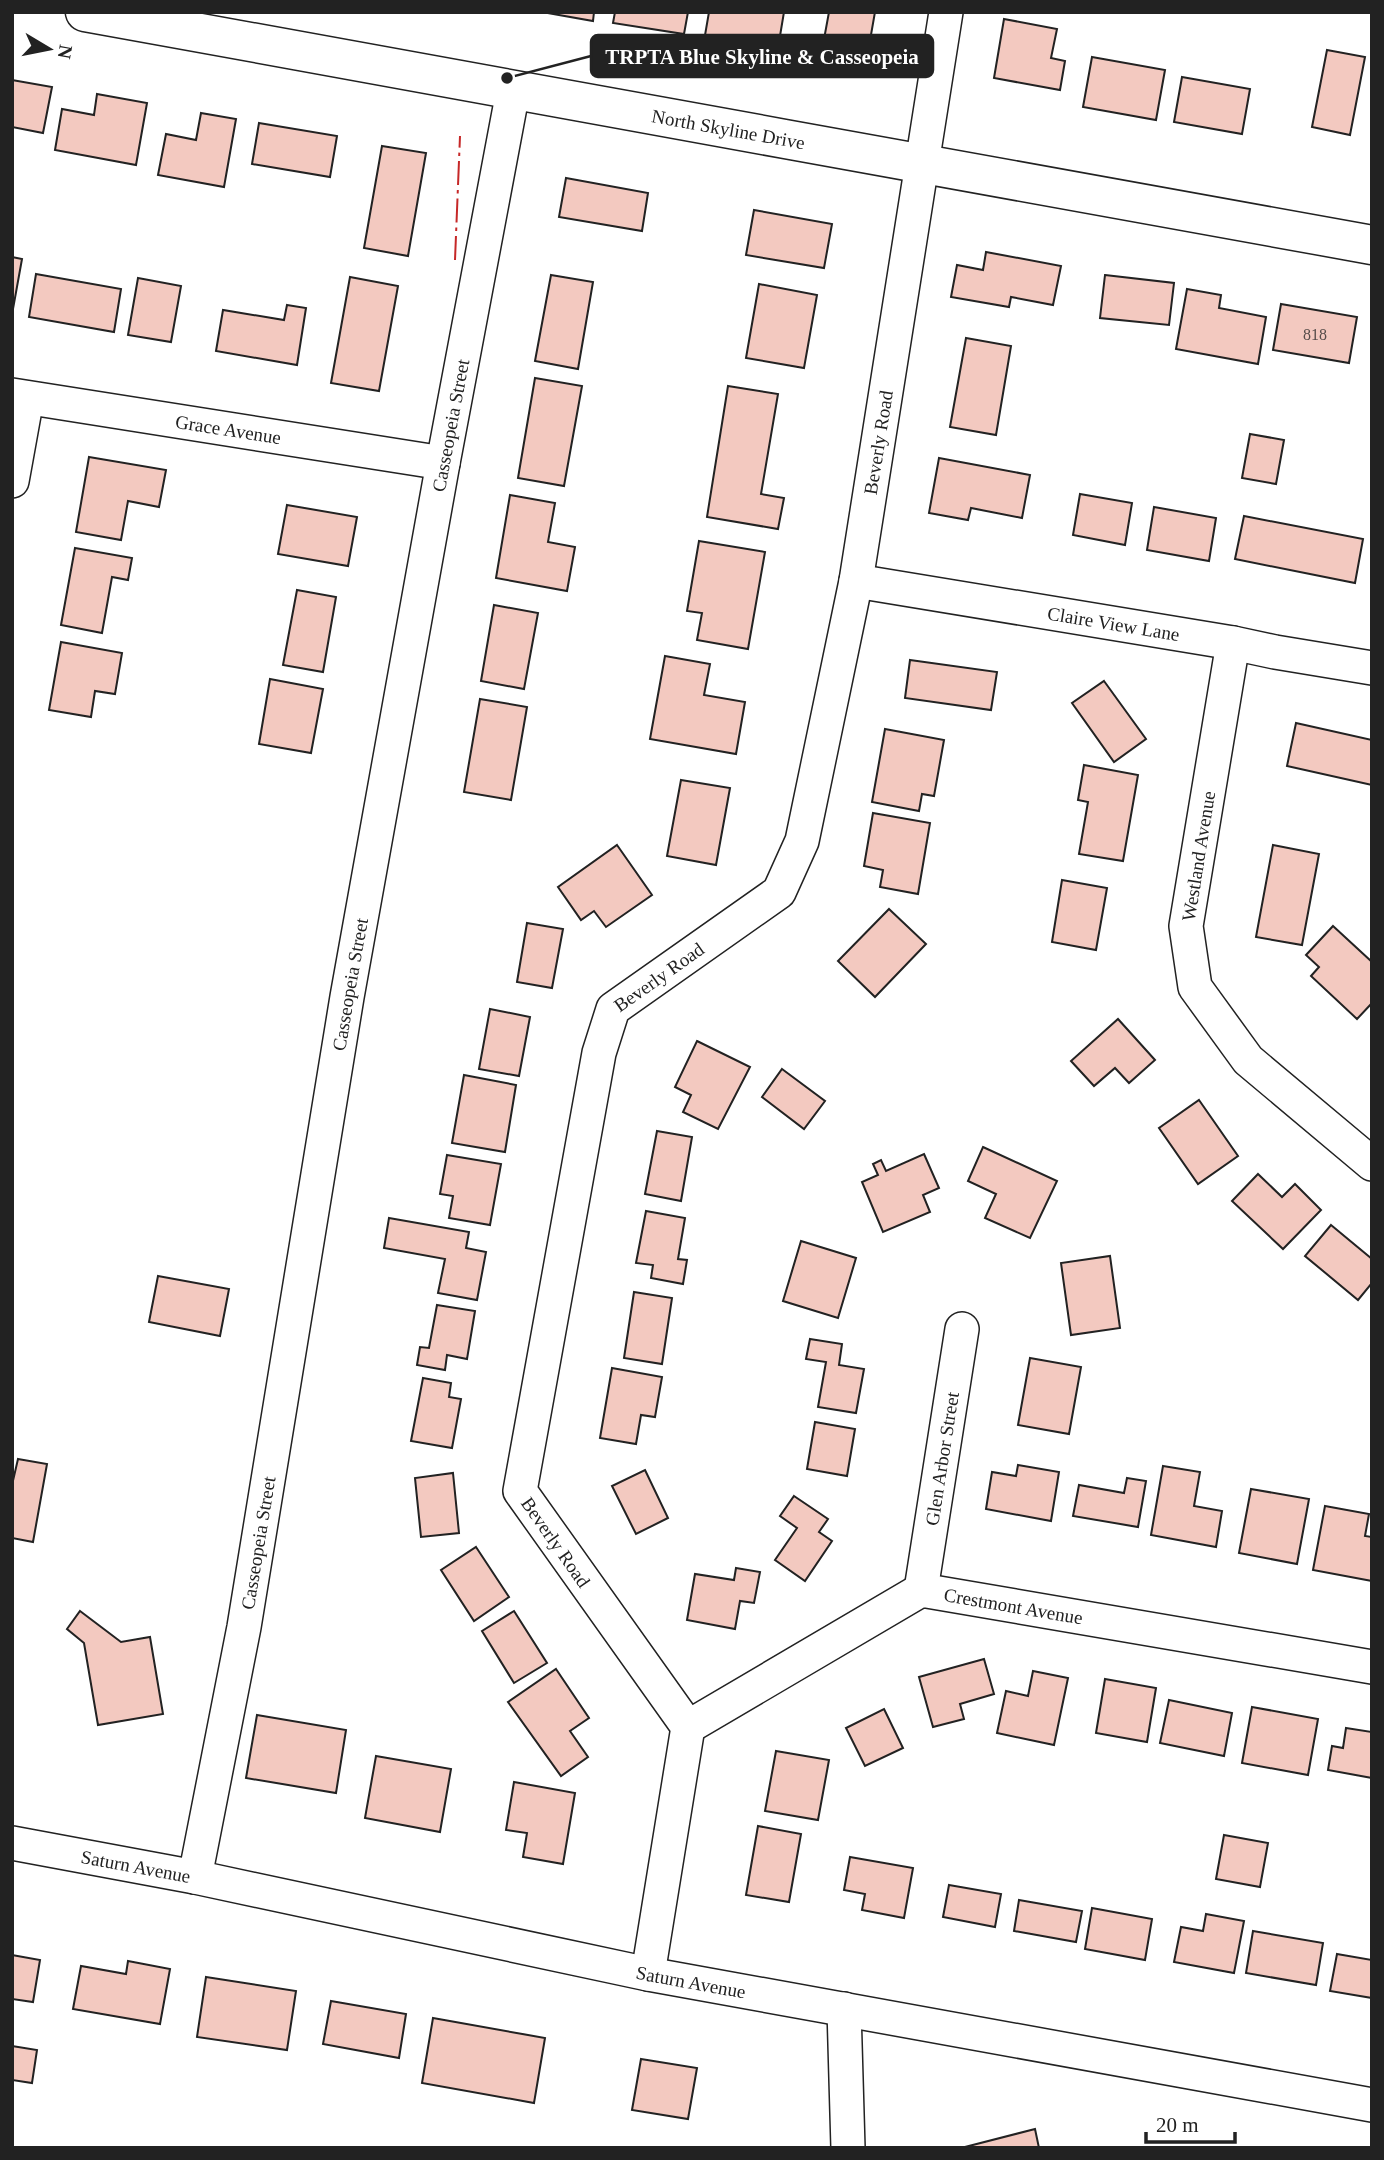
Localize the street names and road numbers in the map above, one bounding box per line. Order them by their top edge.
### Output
street label: North Skyline Drive [650,105,807,153]
street label: Casseopeia Street [428,357,473,493]
street label: Beverly Road [860,389,897,496]
street label: Grace Avenue [174,411,283,448]
street label: Claire View Lane [1046,603,1181,645]
street label: Westland Avenue [1178,789,1219,923]
street label: Casseopeia Street [328,916,372,1052]
street label: Beverly Road [610,938,708,1016]
street label: Glen Arbor Street [921,1390,963,1527]
street label: Casseopeia Street [237,1474,280,1611]
street label: Beverly Road [517,1493,595,1592]
street label: Crestmont Avenue [942,1584,1084,1628]
street label: Saturn Avenue [79,1846,192,1887]
street label: Saturn Avenue [634,1962,747,2002]

